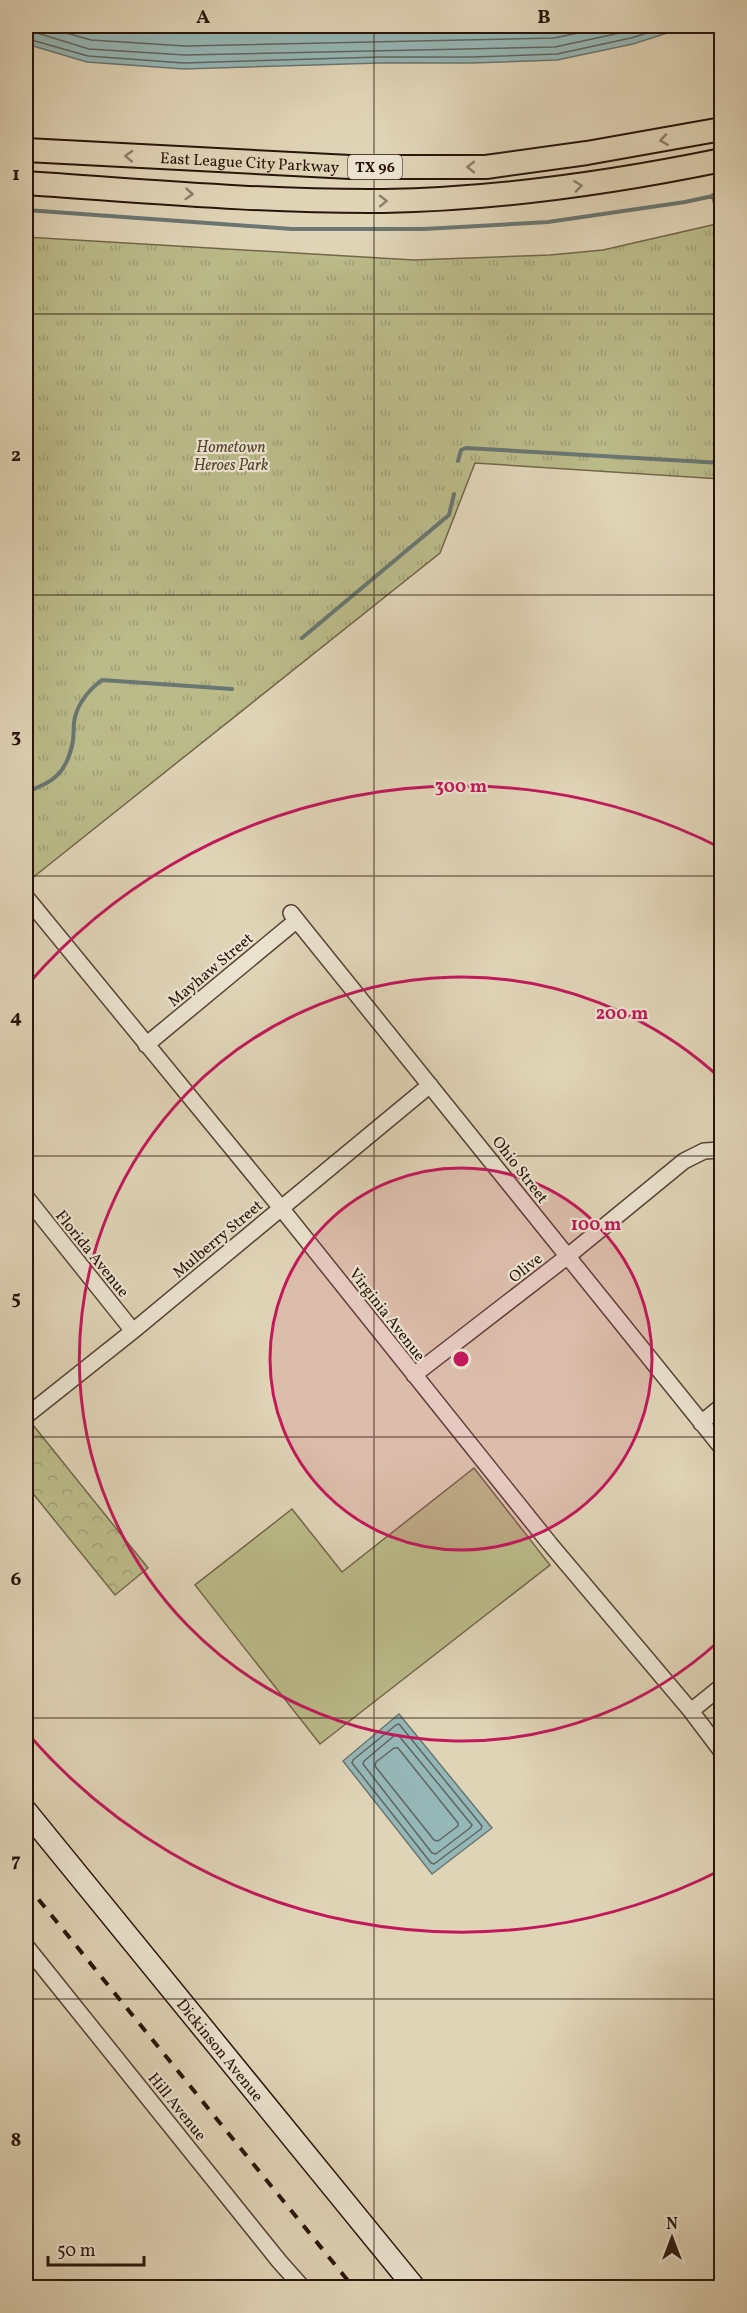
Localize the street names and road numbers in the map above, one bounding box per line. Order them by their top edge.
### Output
street label: East League City Parkway [159,148,340,179]
road number: TX 96 [348,155,402,179]
street label: Mayhaw Street [164,928,259,1013]
street label: Ohio Street [486,1132,553,1209]
street label: Mulberry Street [169,1195,268,1284]
street label: Florida Avenue [49,1206,133,1302]
street label: Olive [505,1248,548,1289]
street label: Virginia Avenue [343,1264,430,1366]
street label: Dickinson Avenue [170,1995,268,2107]
street label: Hill Avenue [142,2068,211,2146]

